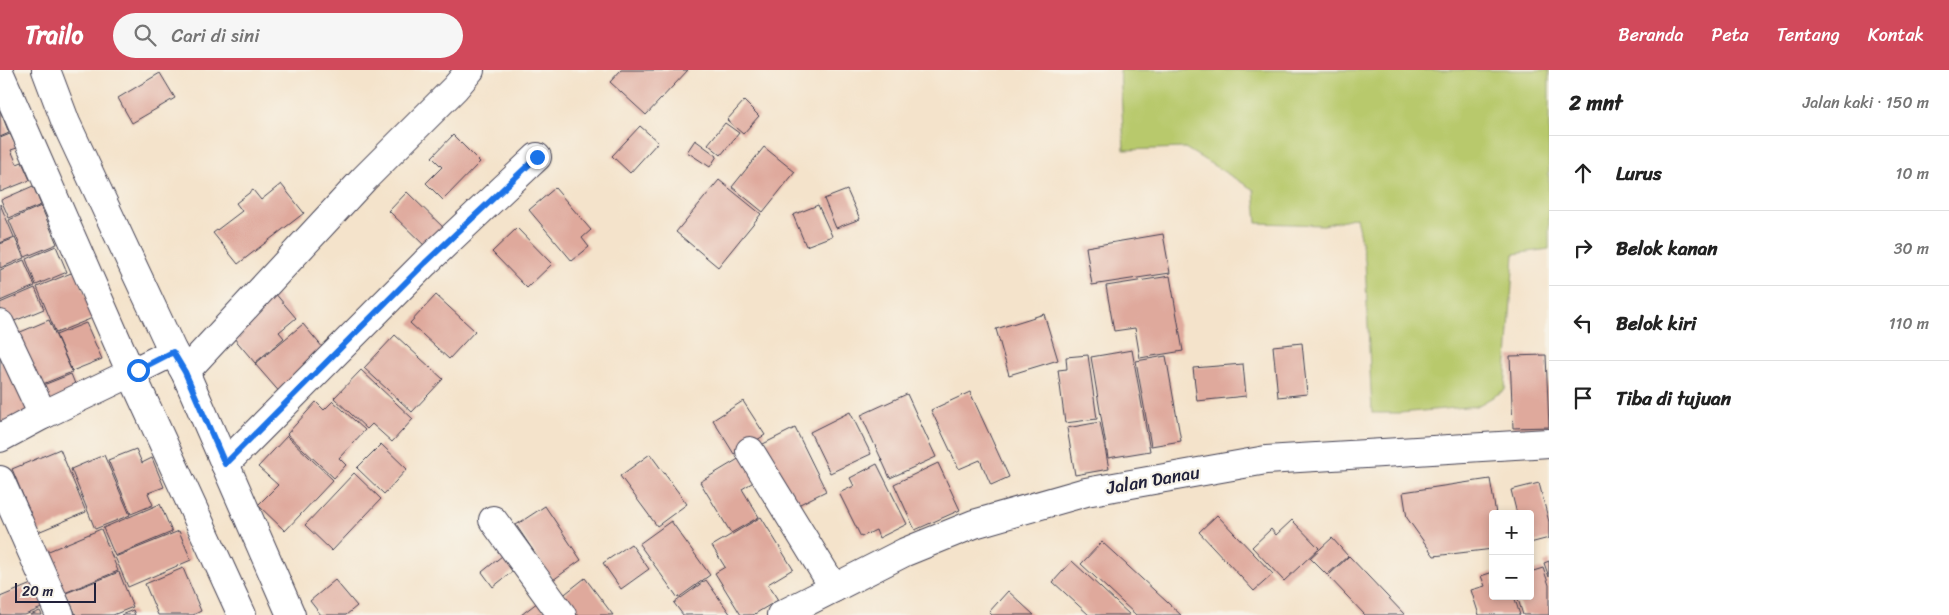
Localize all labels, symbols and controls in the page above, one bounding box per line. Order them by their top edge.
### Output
search box [113,13,463,58]
text: Trailo [25,14,83,56]
text: Cari di sini [171,19,260,52]
text: Beranda [1618,19,1684,51]
text: Peta [1712,19,1749,51]
text: Tentang [1777,19,1840,51]
text: Kontak [1868,19,1924,51]
icon: search [131,21,159,49]
text: 2 mnt [1569,84,1623,122]
text: Jalan kaki · 150 m [1803,88,1929,117]
route end [526,146,549,169]
text: Lurus [1616,157,1662,190]
icon: ahead [1569,159,1597,187]
text: 10 m [1896,159,1929,188]
text: Belok kanan [1616,232,1718,265]
icon: right [1569,234,1597,262]
text: 30 m [1894,234,1929,263]
text: Belok kiri [1616,307,1696,340]
icon: left [1569,309,1597,337]
text: 110 m [1889,309,1929,338]
route start [127,359,150,382]
text: Tiba di tujuan [1616,382,1731,415]
icon: arrive [1569,384,1597,412]
street label: Jalan Danau [1103,456,1203,504]
map controls [1489,510,1534,600]
button: + [1489,510,1534,555]
button: − [1489,555,1534,600]
text: 20 m [22,579,53,604]
scale bar [15,580,96,603]

